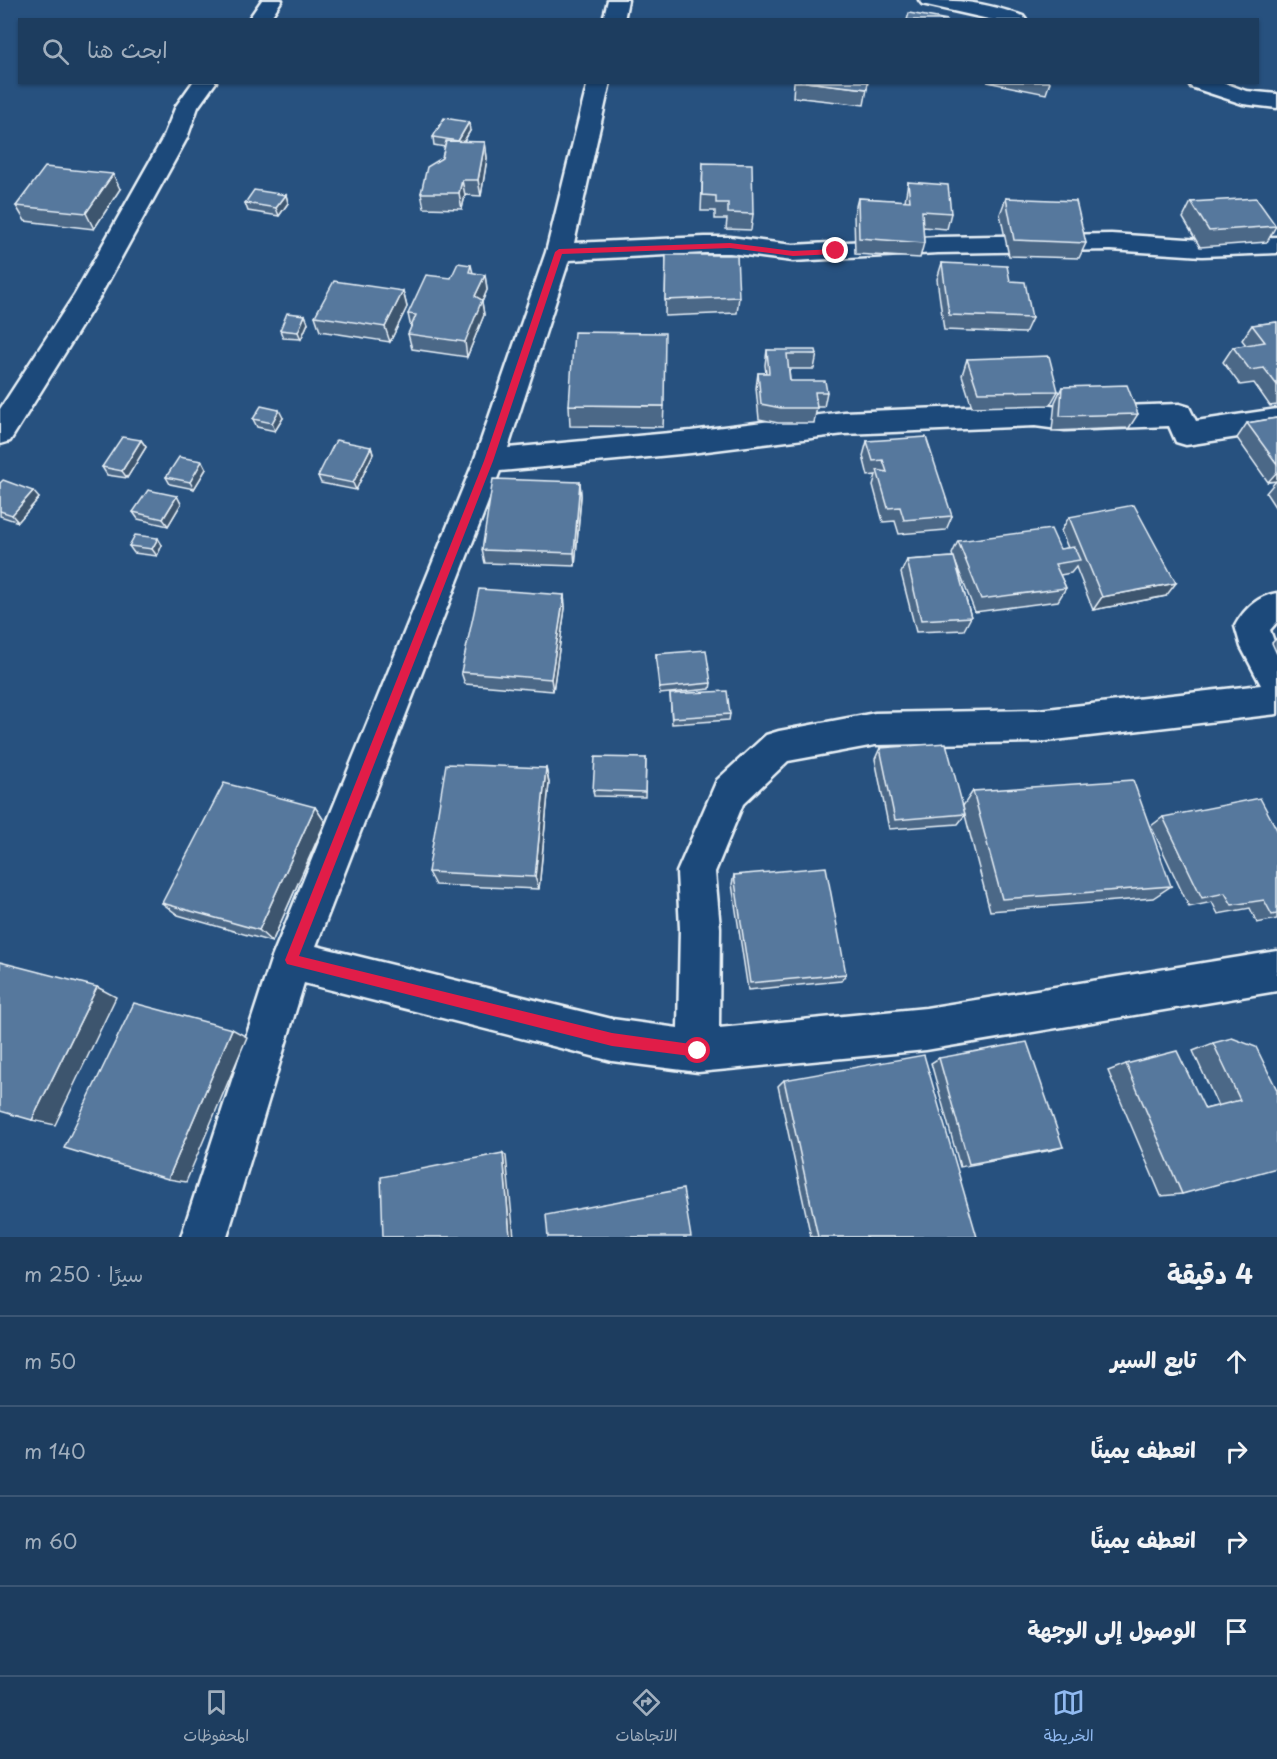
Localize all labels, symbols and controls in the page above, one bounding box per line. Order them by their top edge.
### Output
search box [18,18,1259,84]
text: ابحث هنا [87,32,168,65]
icon: search [39,35,72,68]
route end [822,237,848,263]
route start [684,1037,710,1063]
text: 4 دقيقة [1167,1254,1253,1293]
text: سيرًا · 250 m [24,1259,143,1289]
text: تابع السير [1111,1342,1196,1375]
icon: ahead [1220,1345,1253,1378]
text: 50 m [24,1346,76,1376]
text: انعطف يمينًا [1091,1432,1196,1465]
icon: right [1220,1435,1253,1468]
text: 140 m [24,1436,86,1466]
text: انعطف يمينًا [1091,1522,1196,1555]
icon: right [1220,1525,1253,1558]
text: 60 m [24,1526,77,1556]
text: الوصول إلى الوجهة [1027,1612,1196,1645]
icon: arrive [1220,1615,1253,1648]
tab: المحفوظات [183,1686,249,1750]
tab: الاتجاهات [616,1686,677,1750]
tab: الخريطة [1044,1686,1094,1750]

